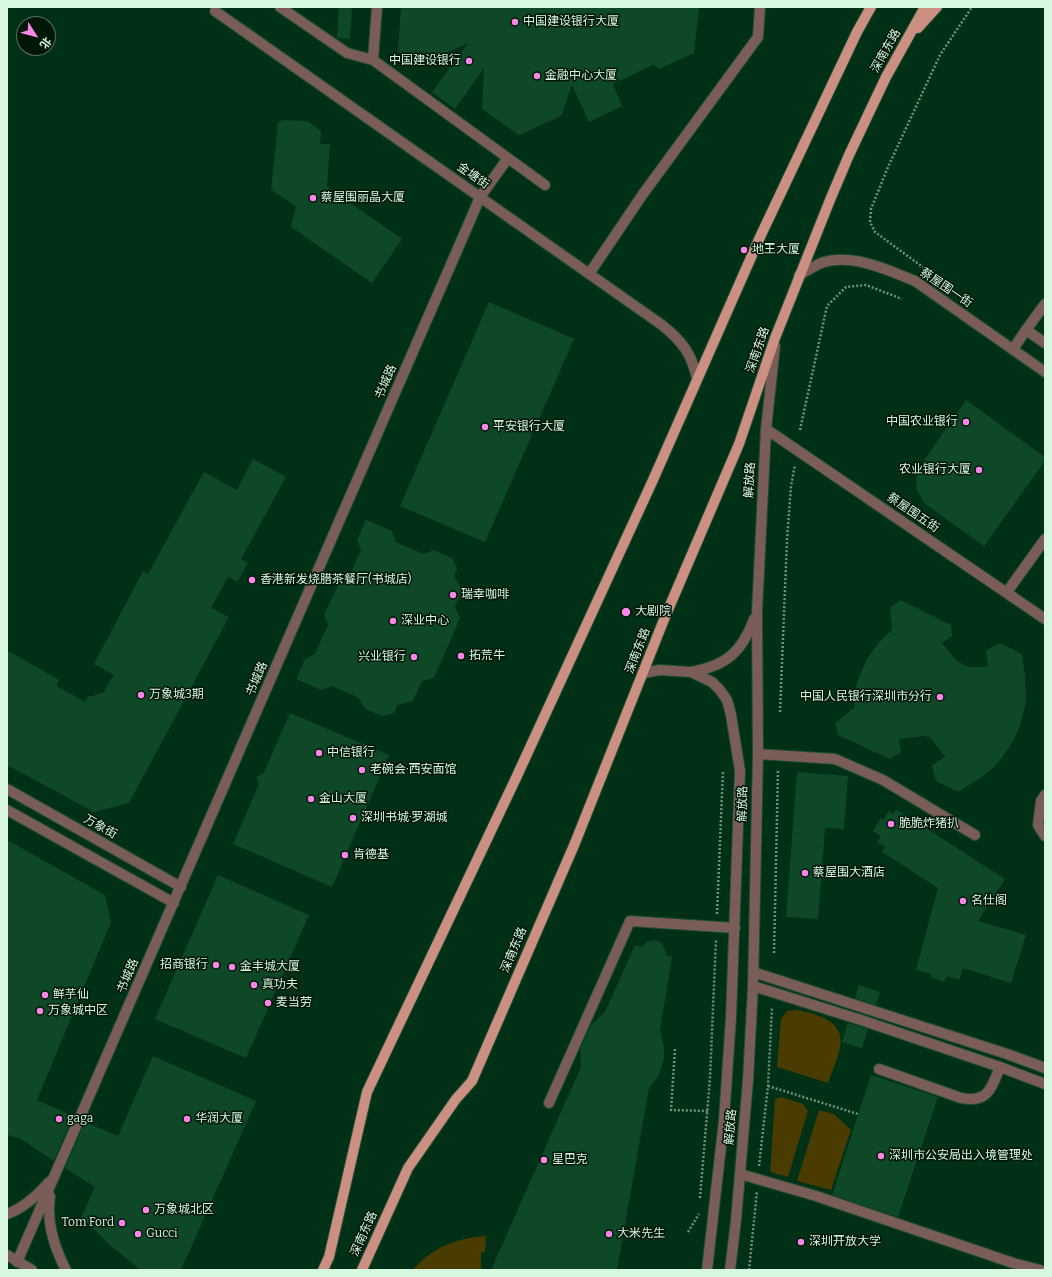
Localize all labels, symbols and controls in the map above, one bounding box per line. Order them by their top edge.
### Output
place label: 中国建设银行大厦 [523,15,619,29]
north arrow [16,16,56,56]
marker: 中国建设银行大厦 [510,17,520,27]
street label: 深南东路 [868,27,904,75]
text: 北 [37,34,54,51]
place label: 中国建设银行 [389,54,461,68]
marker: 中国建设银行 [464,56,474,66]
place label: 金融中心大厦 [545,69,617,83]
marker: 金融中心大厦 [532,71,542,81]
street label: 金塘街 [454,160,492,192]
place label: 蔡屋围丽晶大厦 [321,191,405,205]
marker: 蔡屋围丽晶大厦 [308,193,318,203]
place label: 地王大厦 [752,243,800,257]
marker: 地王大厦 [739,245,749,255]
street label: 蔡屋围一街 [917,265,975,311]
street label: 深南东路 [743,325,773,375]
street label: 书城路 [372,363,400,401]
place label: 中国农业银行 [886,415,958,429]
marker: 中国农业银行 [961,417,971,427]
place label: 平安银行大厦 [493,420,565,434]
marker: 平安银行大厦 [480,422,490,432]
street label: 解放路 [742,462,758,498]
place label: 农业银行大厦 [899,463,971,477]
marker: 农业银行大厦 [974,465,984,475]
street label: 蔡屋围五街 [884,490,942,536]
place label: 香港新发烧腊茶餐厅(书城店) [260,573,411,587]
marker: 香港新发烧腊茶餐厅(书城店) [247,575,257,585]
place label: 瑞幸咖啡 [461,588,509,602]
marker: 瑞幸咖啡 [448,590,458,600]
place label: 大剧院 [635,605,671,619]
marker: 大剧院 [620,606,632,618]
place label: 深业中心 [401,614,449,628]
marker: 深业中心 [388,616,398,626]
street label: 深南东路 [623,626,653,676]
place label: 拓荒牛 [469,649,505,663]
place label: 兴业银行 [358,650,406,664]
marker: 拓荒牛 [456,651,466,661]
marker: 兴业银行 [409,652,419,662]
street label: 书城路 [243,660,271,698]
place label: 万象城3期 [149,688,204,702]
marker: 万象城3期 [136,690,146,700]
place label: 中国人民银行深圳市分行 [800,690,932,704]
marker: 中国人民银行深圳市分行 [935,692,945,702]
place label: 中信银行 [327,746,375,760]
marker: 中信银行 [314,748,324,758]
place label: 老碗会·西安面馆 [370,763,457,777]
marker: 老碗会·西安面馆 [357,765,367,775]
street label: 解放路 [735,786,751,822]
place label: 金山大厦 [319,792,367,806]
marker: 金山大厦 [306,794,316,804]
place label: 深圳书城·罗湖城 [361,811,448,825]
street label: 万象街 [81,812,119,842]
marker: 深圳书城·罗湖城 [348,813,358,823]
place label: 脆脆炸猪扒 [899,817,959,831]
marker: 脆脆炸猪扒 [886,819,896,829]
place label: 肯德基 [353,848,389,862]
marker: 肯德基 [340,850,350,860]
place label: 蔡屋围大酒店 [813,866,885,880]
marker: 蔡屋围大酒店 [800,868,810,878]
place label: 名仕阁 [971,894,1007,908]
marker: 名仕阁 [958,896,968,906]
street label: 深南东路 [498,925,530,975]
street label: 书城路 [114,957,142,995]
place label: 招商银行 [160,958,208,972]
marker: 招商银行 [211,960,221,970]
place label: 金丰城大厦 [240,960,300,974]
marker: 金丰城大厦 [227,962,237,972]
place label: 真功夫 [262,978,298,992]
marker: 真功夫 [249,980,259,990]
place label: 鲜芋仙 [53,988,89,1002]
marker: 鲜芋仙 [40,990,50,1000]
place label: 麦当劳 [276,996,312,1010]
marker: 麦当劳 [263,998,273,1008]
place label: 万象城中区 [48,1004,108,1018]
marker: 万象城中区 [35,1006,45,1016]
street label: 解放路 [722,1108,740,1146]
place label: gaga [67,1112,93,1126]
place label: 华润大厦 [195,1112,243,1126]
marker: gaga [54,1114,64,1124]
marker: 华润大厦 [182,1114,192,1124]
place label: 深圳市公安局出入境管理处 [889,1149,1033,1163]
marker: 深圳市公安局出入境管理处 [876,1151,886,1161]
place label: 星巴克 [552,1153,588,1167]
marker: 星巴克 [539,1155,549,1165]
place label: 万象城北区 [154,1203,214,1217]
marker: 万象城北区 [141,1205,151,1215]
street label: 深南东路 [348,1209,380,1259]
place label: Tom Ford [62,1216,114,1230]
marker: Tom Ford [117,1218,127,1228]
place label: Gucci [146,1227,178,1241]
place label: 大米先生 [617,1227,665,1241]
marker: Gucci [133,1229,143,1239]
marker: 大米先生 [604,1229,614,1239]
place label: 深圳开放大学 [809,1235,881,1249]
marker: 深圳开放大学 [796,1237,806,1247]

